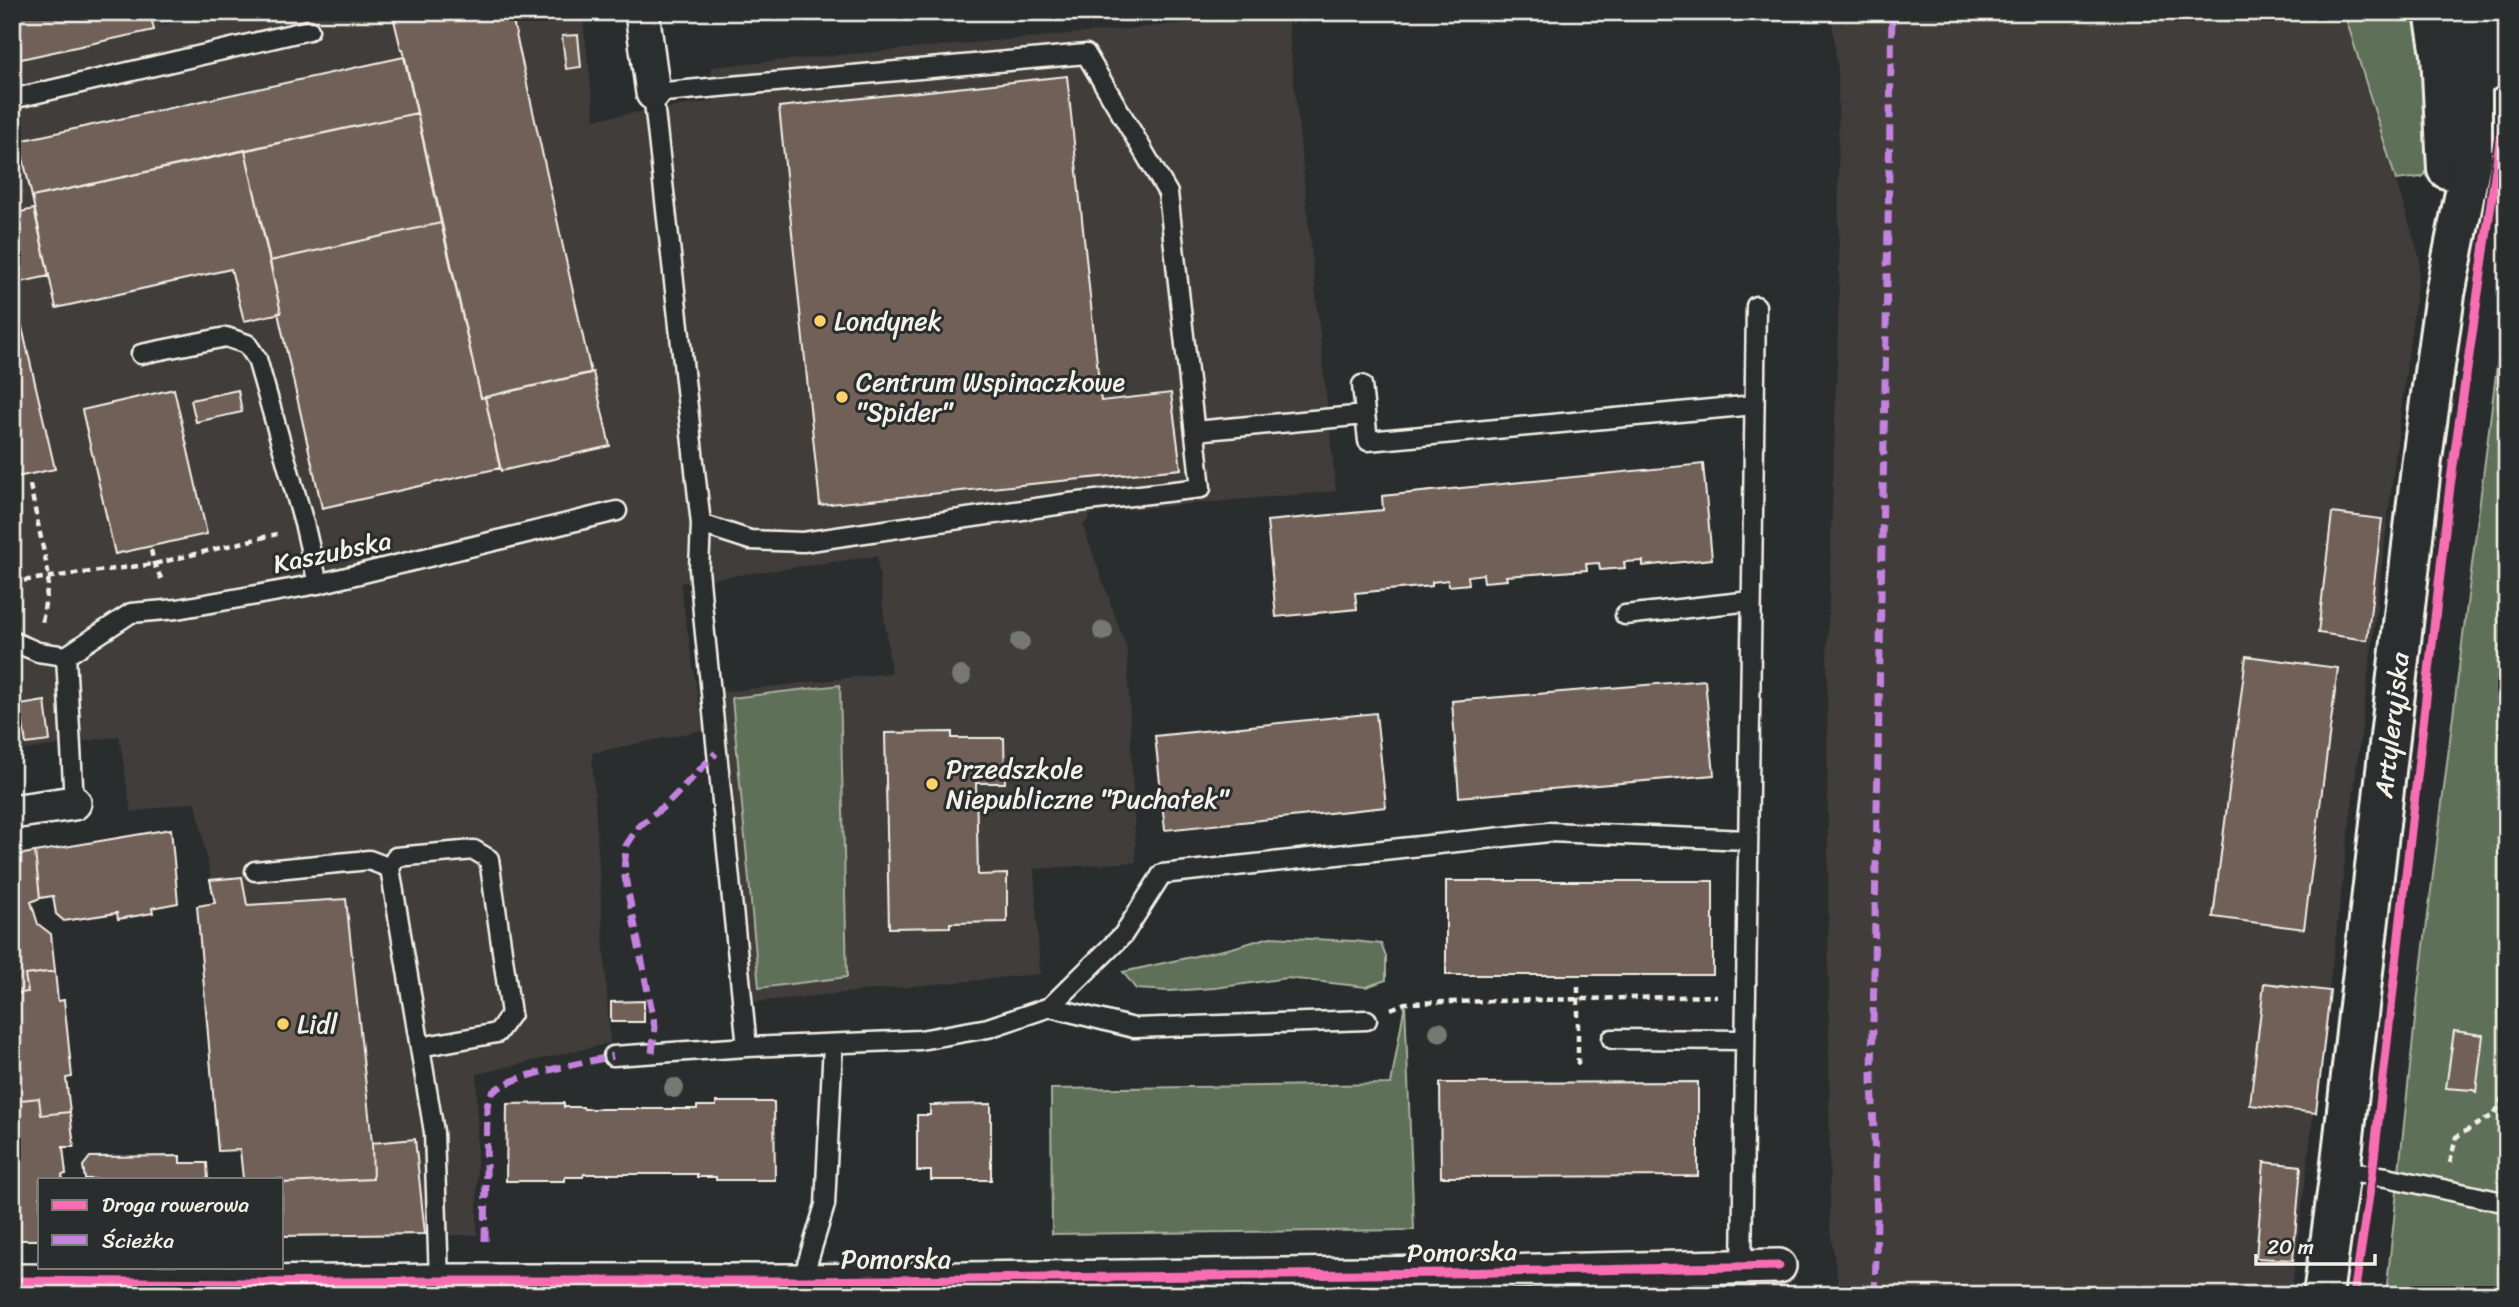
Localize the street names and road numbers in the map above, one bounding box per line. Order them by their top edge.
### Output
street label: Kaszubska [269,517,395,587]
street label: Artyleryjska [2360,649,2423,801]
street label: Pomorska [1406,1228,1518,1276]
street label: Pomorska [841,1236,951,1282]

